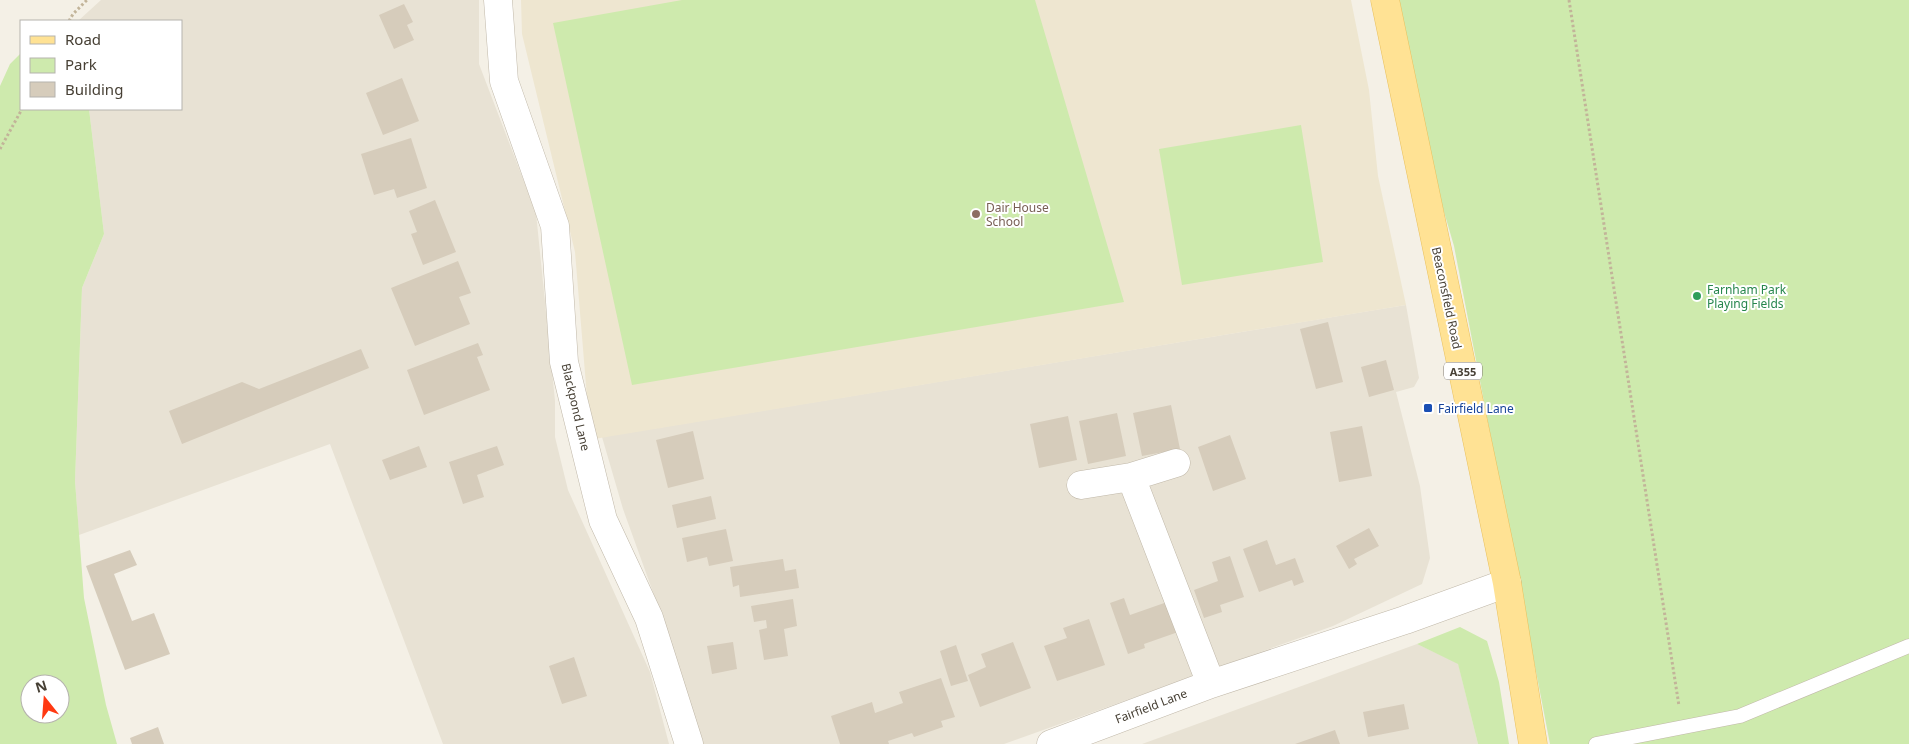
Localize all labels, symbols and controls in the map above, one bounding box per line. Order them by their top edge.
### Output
legend [20,20,182,110]
text: Road [65,29,101,49]
text: Park [65,54,97,74]
text: Building [65,79,123,99]
place label: Dair House School [986,199,1049,230]
marker: Dair House School [970,208,982,220]
street label: Beaconsfield Road [1428,245,1466,351]
place label: Farnham Park Playing Fields [1707,281,1787,312]
marker: Farnham Park Playing Fields [1691,290,1703,302]
street label: Blackpond Lane [558,361,594,453]
road number: A355 [1444,362,1482,380]
place label: Fairfield Lane [1438,400,1514,417]
marker: Fairfield Lane [1422,402,1434,414]
north arrow [20,674,70,724]
text: N [33,675,49,697]
street label: Fairfield Lane [1113,684,1190,728]

